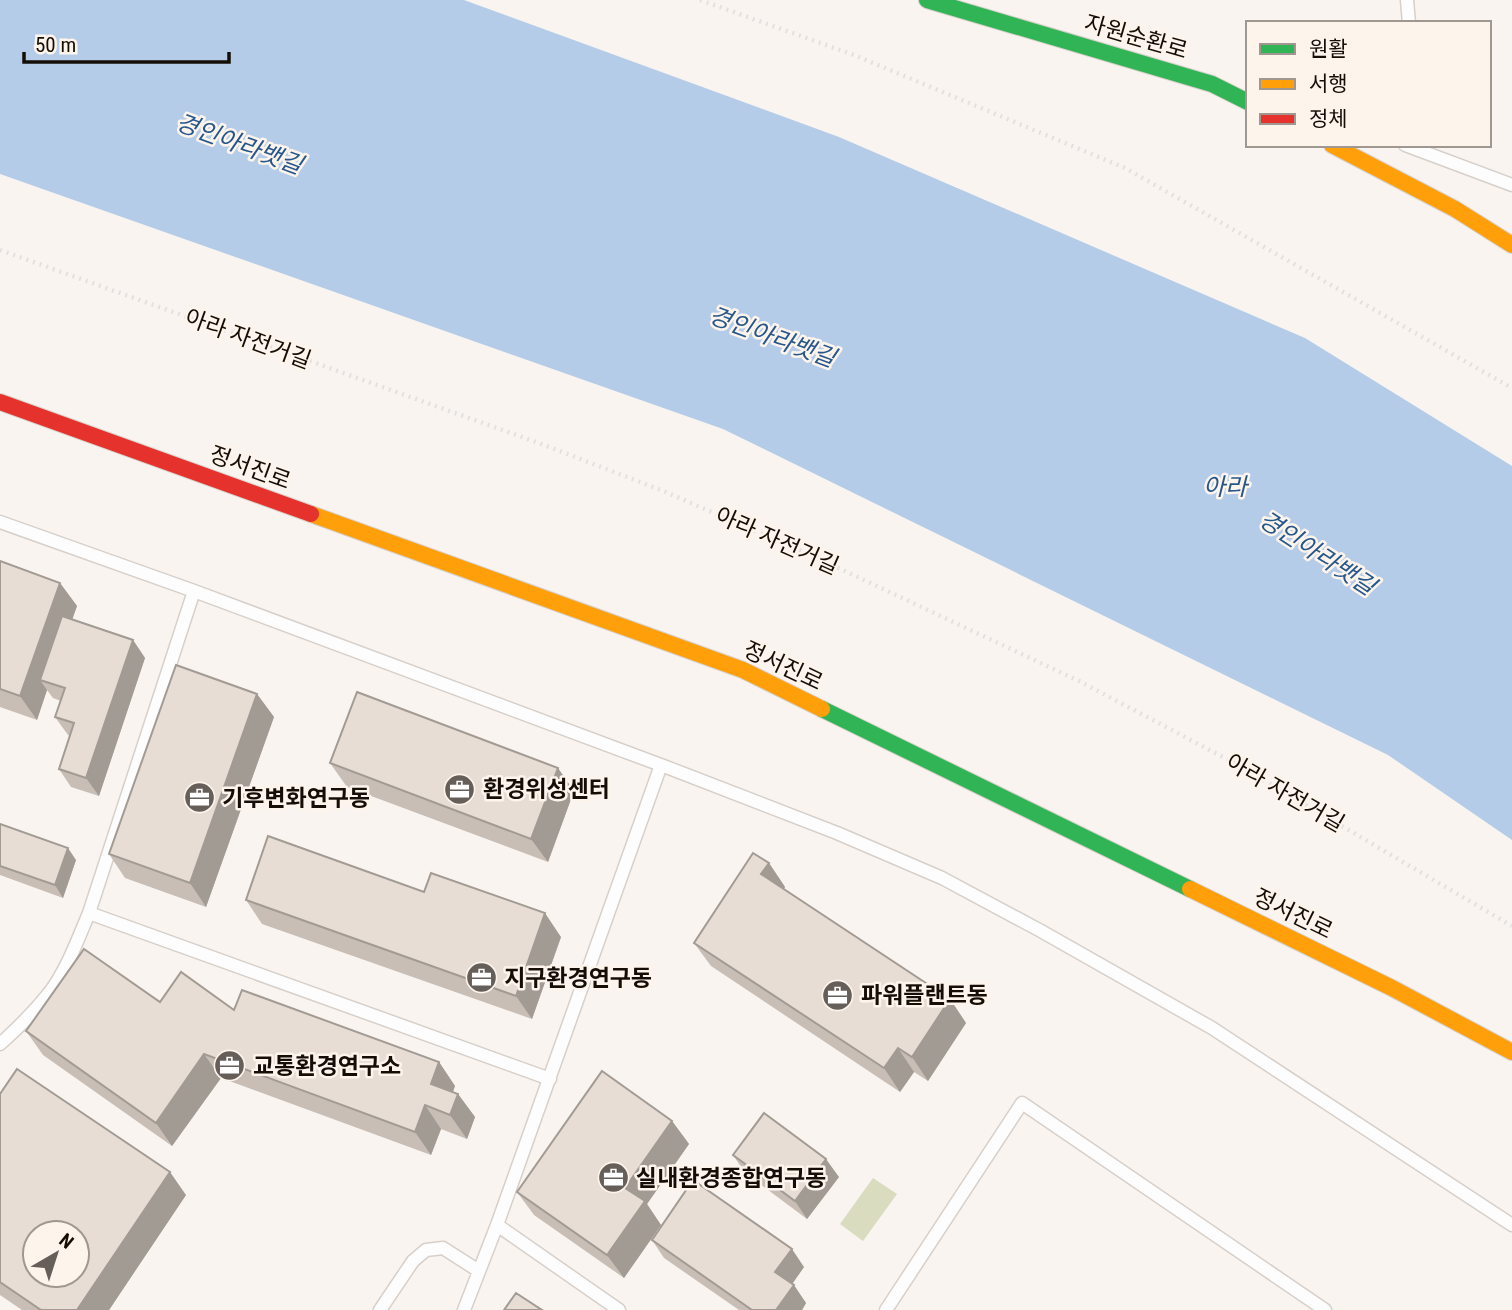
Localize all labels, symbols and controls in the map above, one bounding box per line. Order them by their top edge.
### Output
street label: 자원순환로 [1081,9,1191,65]
scale bar [24,21,229,65]
legend [1246,21,1491,147]
text: 50 m [35,33,76,57]
text: 원활 [1309,37,1348,61]
text: 서행 [1309,72,1348,96]
text: 정체 [1309,107,1348,131]
water label: 경인아라뱃길 [172,108,308,180]
water label: 경인아라뱃길 [705,301,841,373]
street label: 아라 자전거길 [181,304,315,374]
street label: 정서진로 [206,441,294,495]
water label: 아라 [1203,473,1250,501]
street label: 아라 자전거길 [711,502,843,580]
water label: 경인아라뱃길 [1254,505,1382,602]
street label: 정서진로 [739,636,827,696]
street label: 아라 자전거길 [1221,748,1349,838]
office icon: 환경위성센터 [443,772,477,806]
place label: 환경위성센터 [483,776,610,803]
office icon: 기후변화연구동 [182,781,216,815]
place label: 기후변화연구동 [222,785,370,812]
street label: 정서진로 [1249,883,1337,945]
office icon: 지구환경연구동 [464,961,498,995]
place label: 지구환경연구동 [504,965,652,992]
office icon: 파워플랜트동 [821,978,855,1012]
place label: 파워플랜트동 [861,982,988,1009]
office icon: 교통환경연구소 [213,1049,247,1083]
place label: 교통환경연구소 [253,1053,401,1080]
office icon: 실내환경종합연구동 [596,1161,630,1195]
place label: 실내환경종합연구동 [636,1165,826,1192]
north arrow [21,1219,91,1289]
text: N [55,1229,78,1254]

